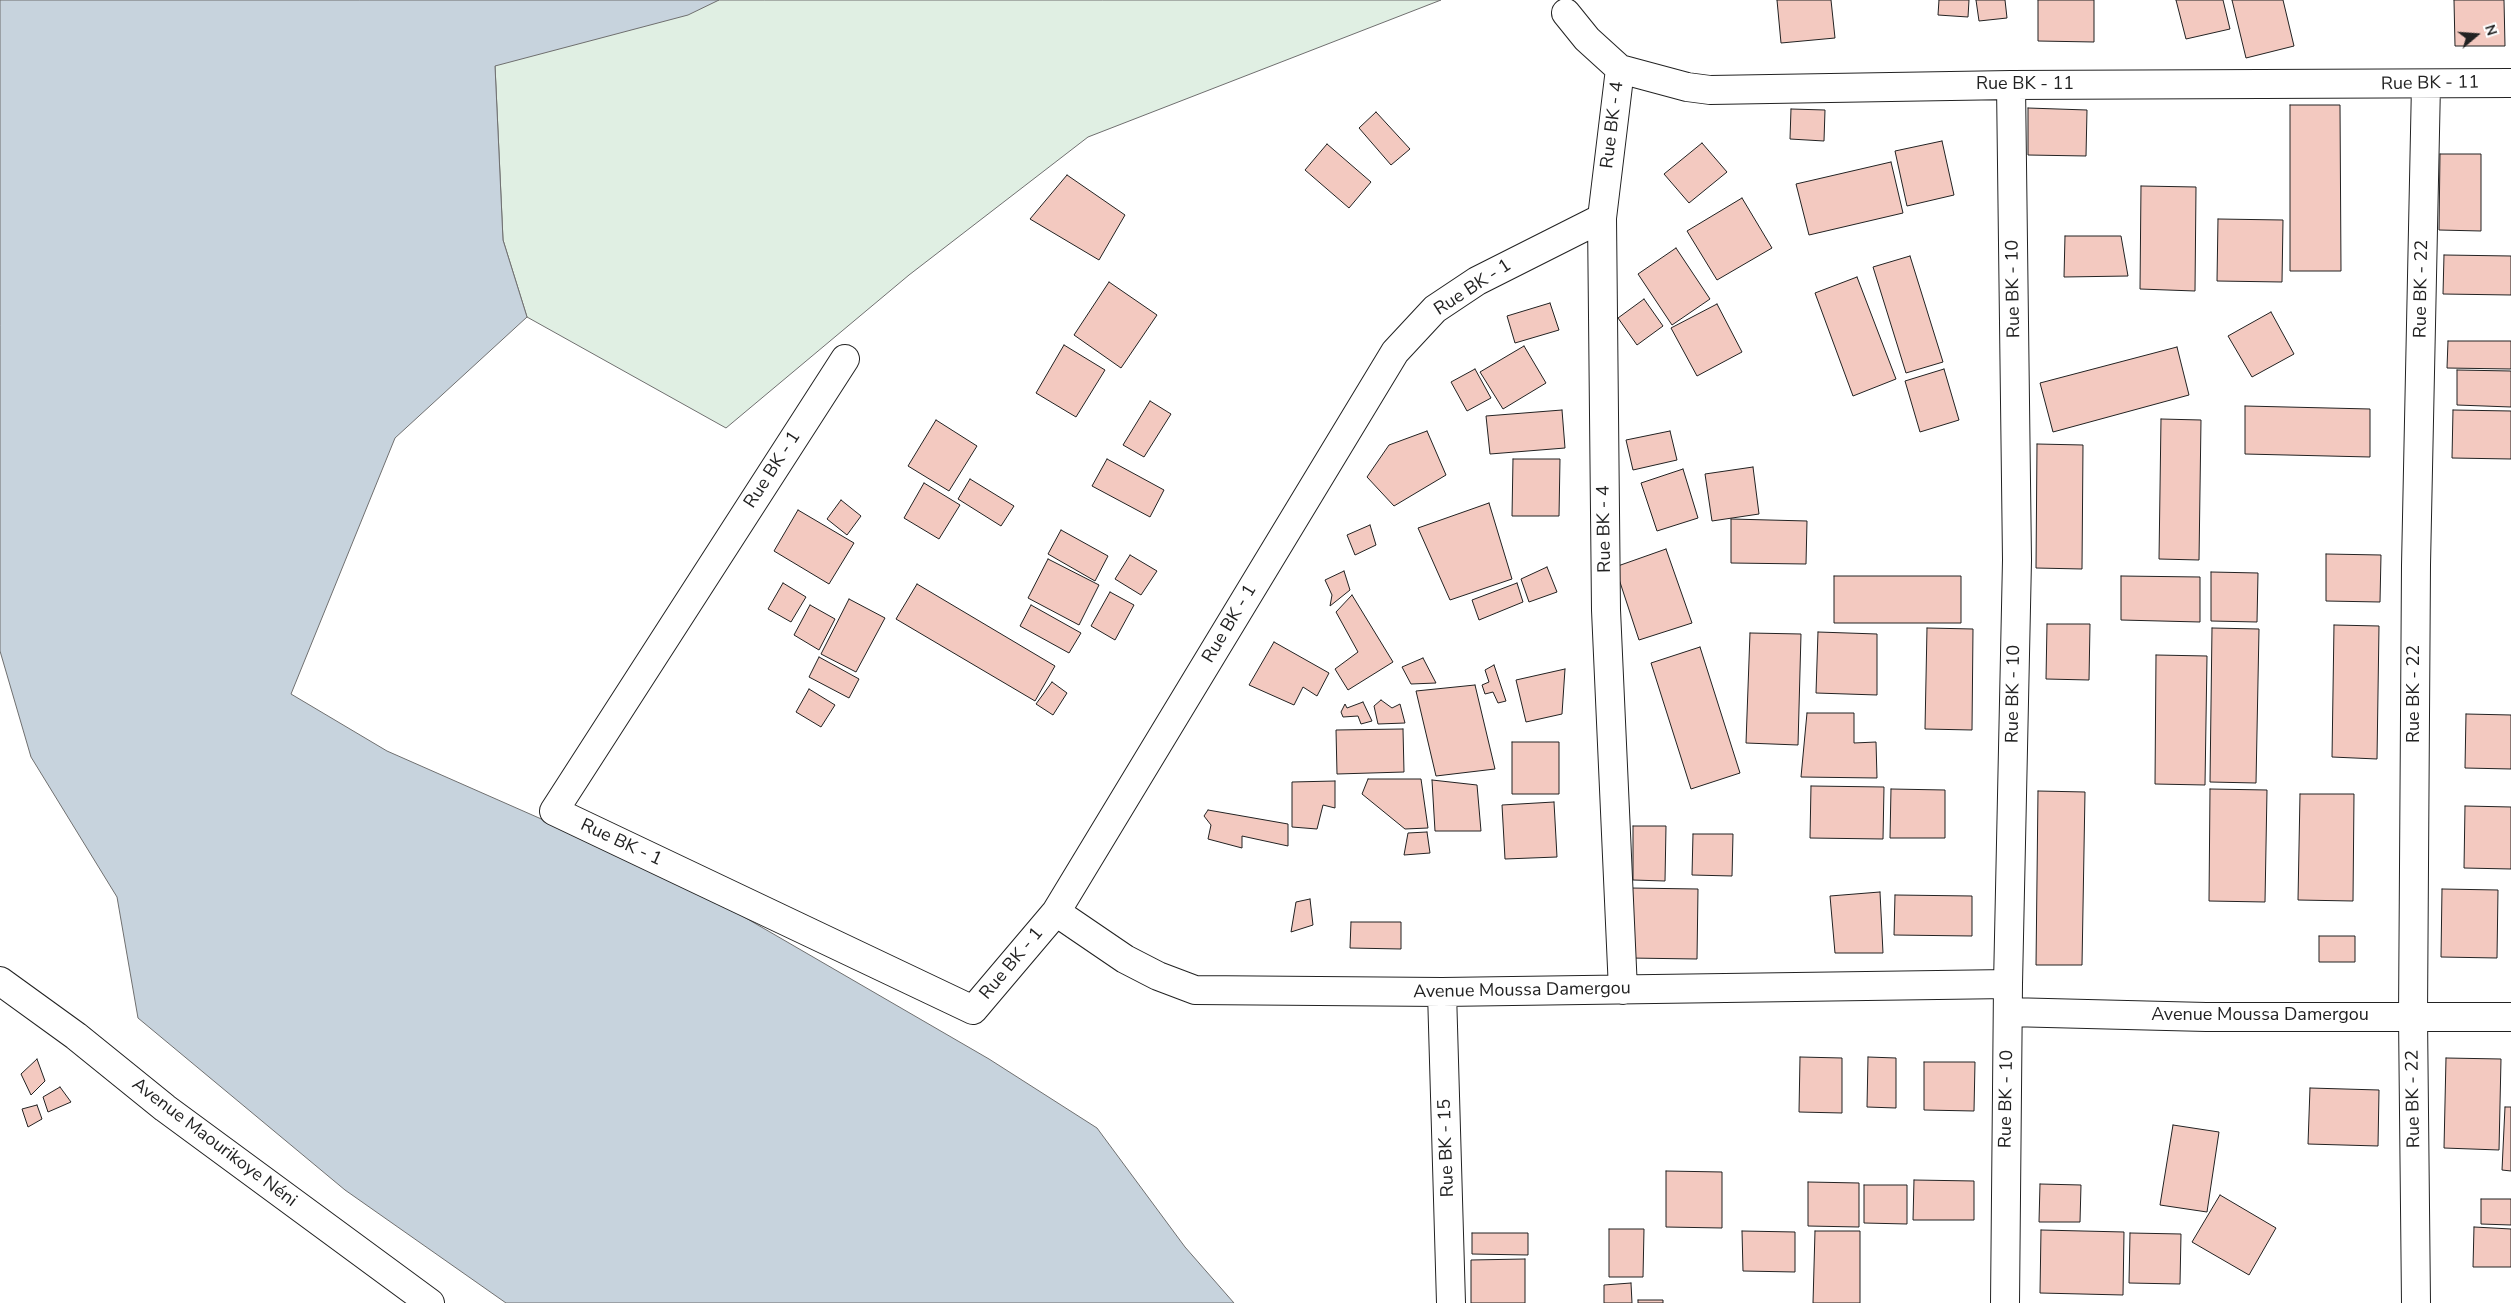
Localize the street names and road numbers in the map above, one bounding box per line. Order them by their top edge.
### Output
street label: Rue BK - 11 [2381,72,2479,96]
street label: Rue BK - 11 [1976,74,2074,96]
street label: Rue BK - 4 [1597,80,1629,170]
street label: Rue BK - 10 [2002,240,2026,338]
street label: Rue BK - 22 [2410,240,2434,338]
street label: Rue BK - 1 [1430,255,1516,321]
street label: Rue BK - 1 [740,427,806,513]
street label: Rue BK - 4 [1593,485,1617,573]
street label: Rue BK - 1 [1198,581,1262,667]
street label: Rue BK - 10 [2002,645,2026,743]
street label: Rue BK - 22 [2404,645,2426,743]
street label: Rue BK - 1 [577,815,665,871]
street label: Rue BK - 1 [976,924,1048,1004]
street label: Avenue Moussa Damergou [1413,978,1631,1004]
street label: Avenue Moussa Damergou [2151,1005,2369,1027]
street label: Rue BK - 10 [1995,1050,2019,1148]
street label: Rue BK - 22 [2402,1050,2426,1148]
street label: Avenue Maourikoye Néni [127,1074,301,1212]
street label: Rue BK - 15 [1434,1099,1460,1197]

